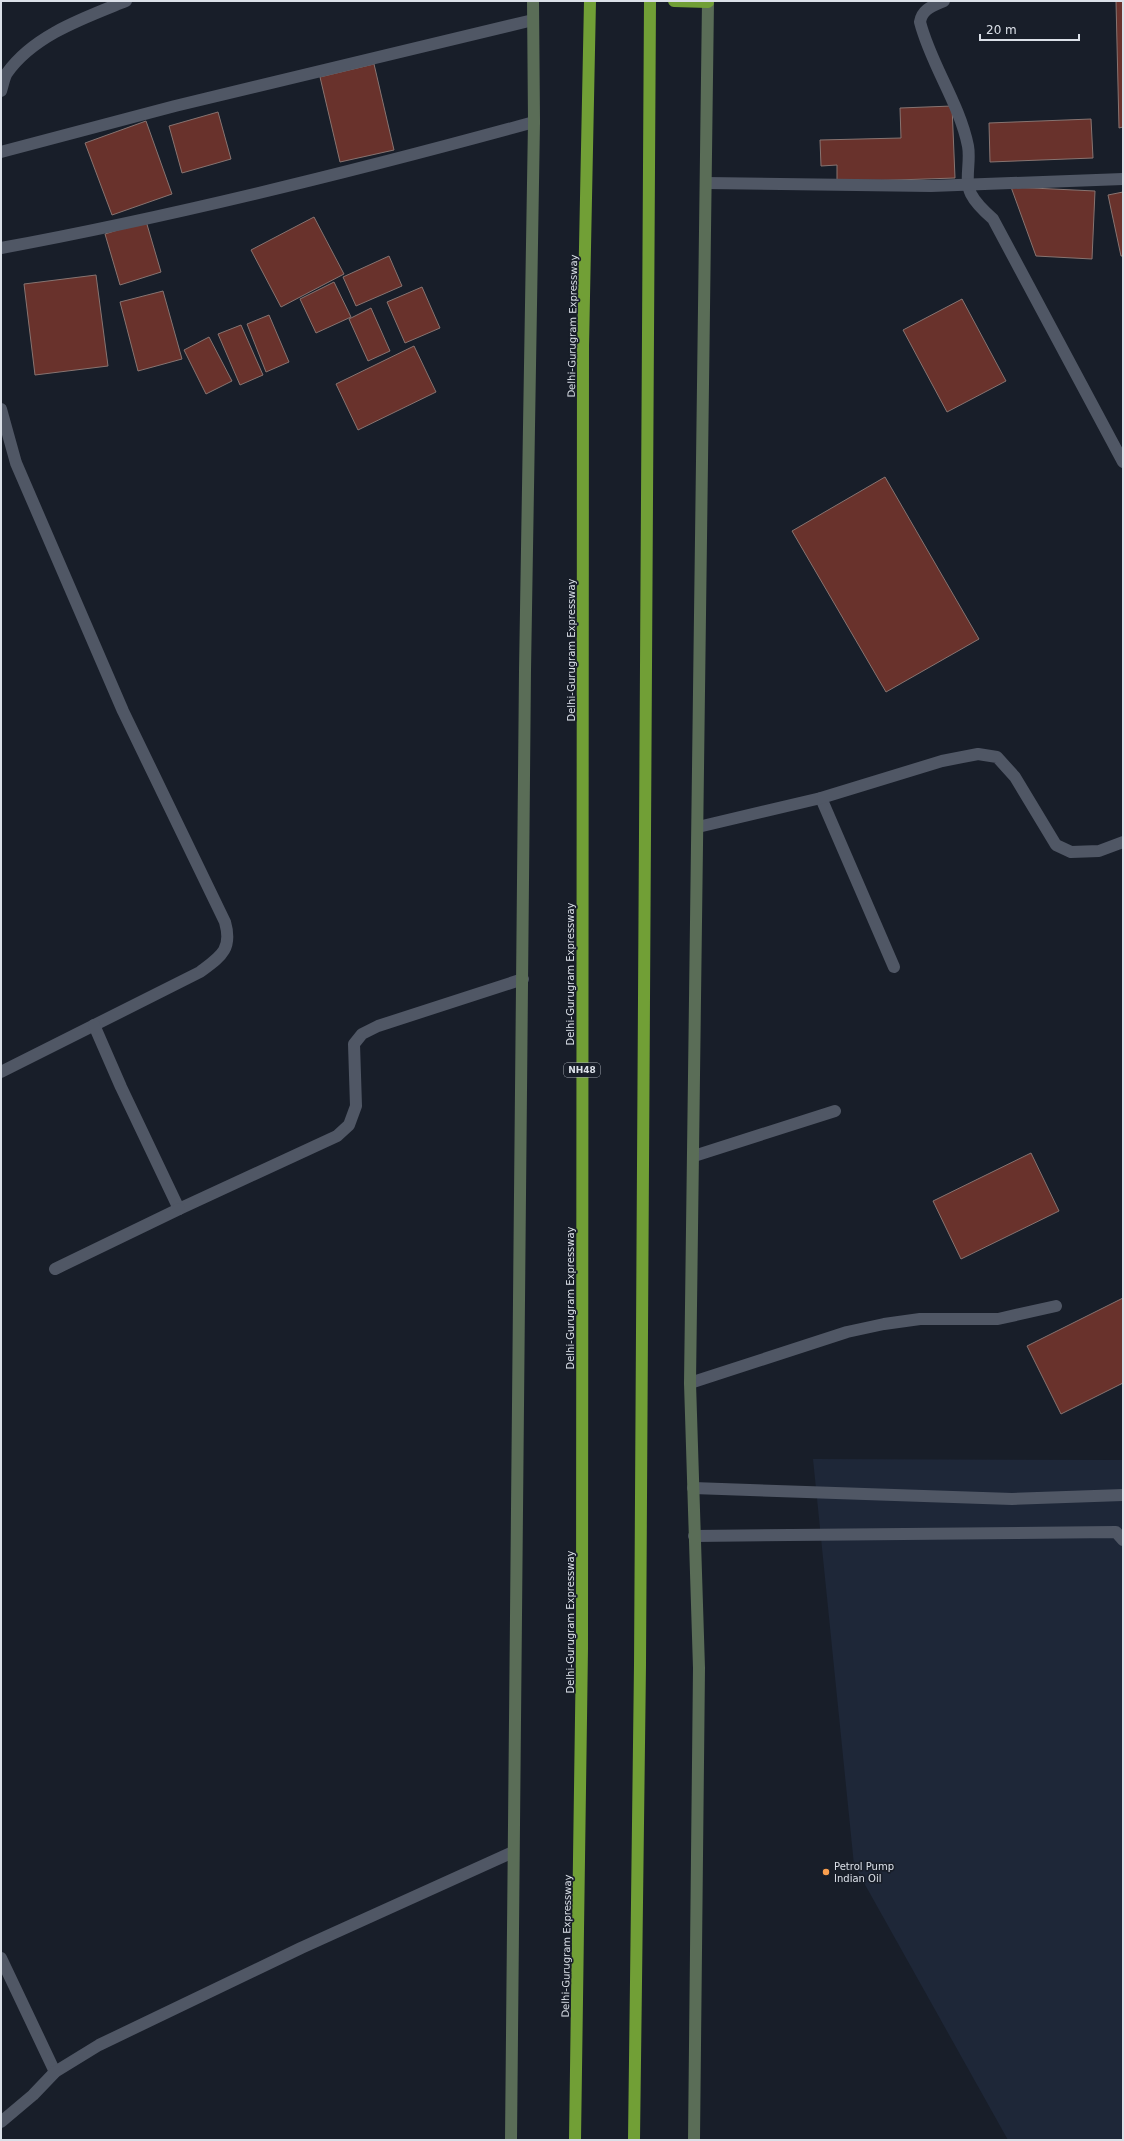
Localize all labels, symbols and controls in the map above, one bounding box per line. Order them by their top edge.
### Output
scale bar [980,16,1079,42]
text: 20 m [986,23,1017,37]
street label: Delhi-Gurugram Expressway [566,254,579,398]
street label: Delhi-Gurugram Expressway [566,578,577,722]
street label: Delhi-Gurugram Expressway [565,902,576,1046]
road number: NH48 [564,1063,600,1077]
street label: Delhi-Gurugram Expressway [565,1226,576,1370]
street label: Delhi-Gurugram Expressway [565,1550,576,1694]
place label: Petrol Pump Indian Oil [834,1861,894,1884]
marker: Petrol Pump Indian Oil [821,1867,831,1877]
street label: Delhi-Gurugram Expressway [560,1874,573,2018]

